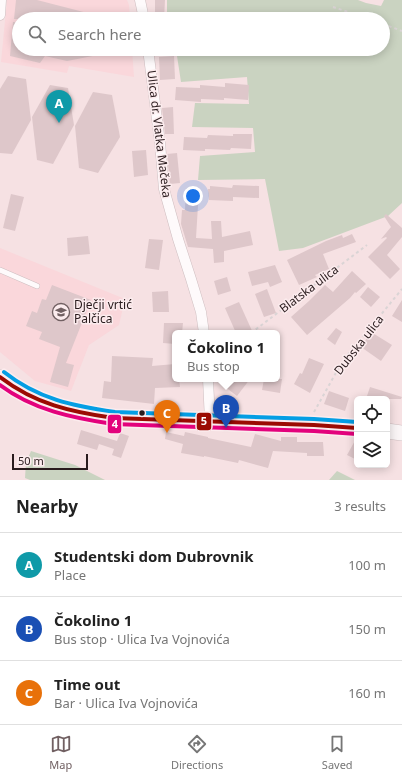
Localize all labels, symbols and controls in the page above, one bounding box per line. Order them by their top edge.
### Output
search box [12,12,390,56]
icon: search [26,23,48,45]
text: Search here [58,24,141,44]
street label: Ulica dr. Vlatka Mačeka [143,69,176,199]
pin: A [46,90,72,123]
your location [183,186,203,206]
street label: Blatska ulica [276,261,342,316]
place label: Dječji vrtić Palčica [74,296,132,327]
school or university icon: Dječji vrtić Palčica [51,302,71,322]
street label: Dubska ulica [330,311,387,378]
popup [172,330,280,382]
text: Čokolino 1 [187,337,265,357]
text: Bus stop [187,357,240,375]
pin: B [213,395,239,428]
map controls [354,396,390,468]
button: locate [354,396,390,432]
pin: C [154,400,180,433]
unlabelled marker [137,408,147,418]
line badge: 5 [196,412,212,431]
text: 5 [201,413,207,428]
line badge: 4 [107,414,122,434]
text: 4 [112,416,119,431]
button: layers [354,432,390,468]
scale bar [12,452,88,471]
text: 50 m [18,453,44,468]
text: Nearby [16,495,78,518]
text: 3 results [334,497,386,515]
text: Studentski dom Dubrovnik [54,546,254,566]
text: A [25,556,34,574]
text: 100 m [348,556,386,574]
text: Place [54,566,86,584]
text: Čokolino 1 [54,610,132,630]
text: B [25,620,33,638]
text: 150 m [348,620,386,638]
text: Bus stop · Ulica Iva Vojnovića [54,630,230,648]
text: Time out [54,674,120,694]
text: C [25,684,33,702]
text: 160 m [348,684,386,702]
text: Bar · Ulica Iva Vojnovića [54,694,198,712]
tab: Map [49,733,72,772]
tab: Directions [171,733,223,772]
tab: Saved [322,733,353,772]

